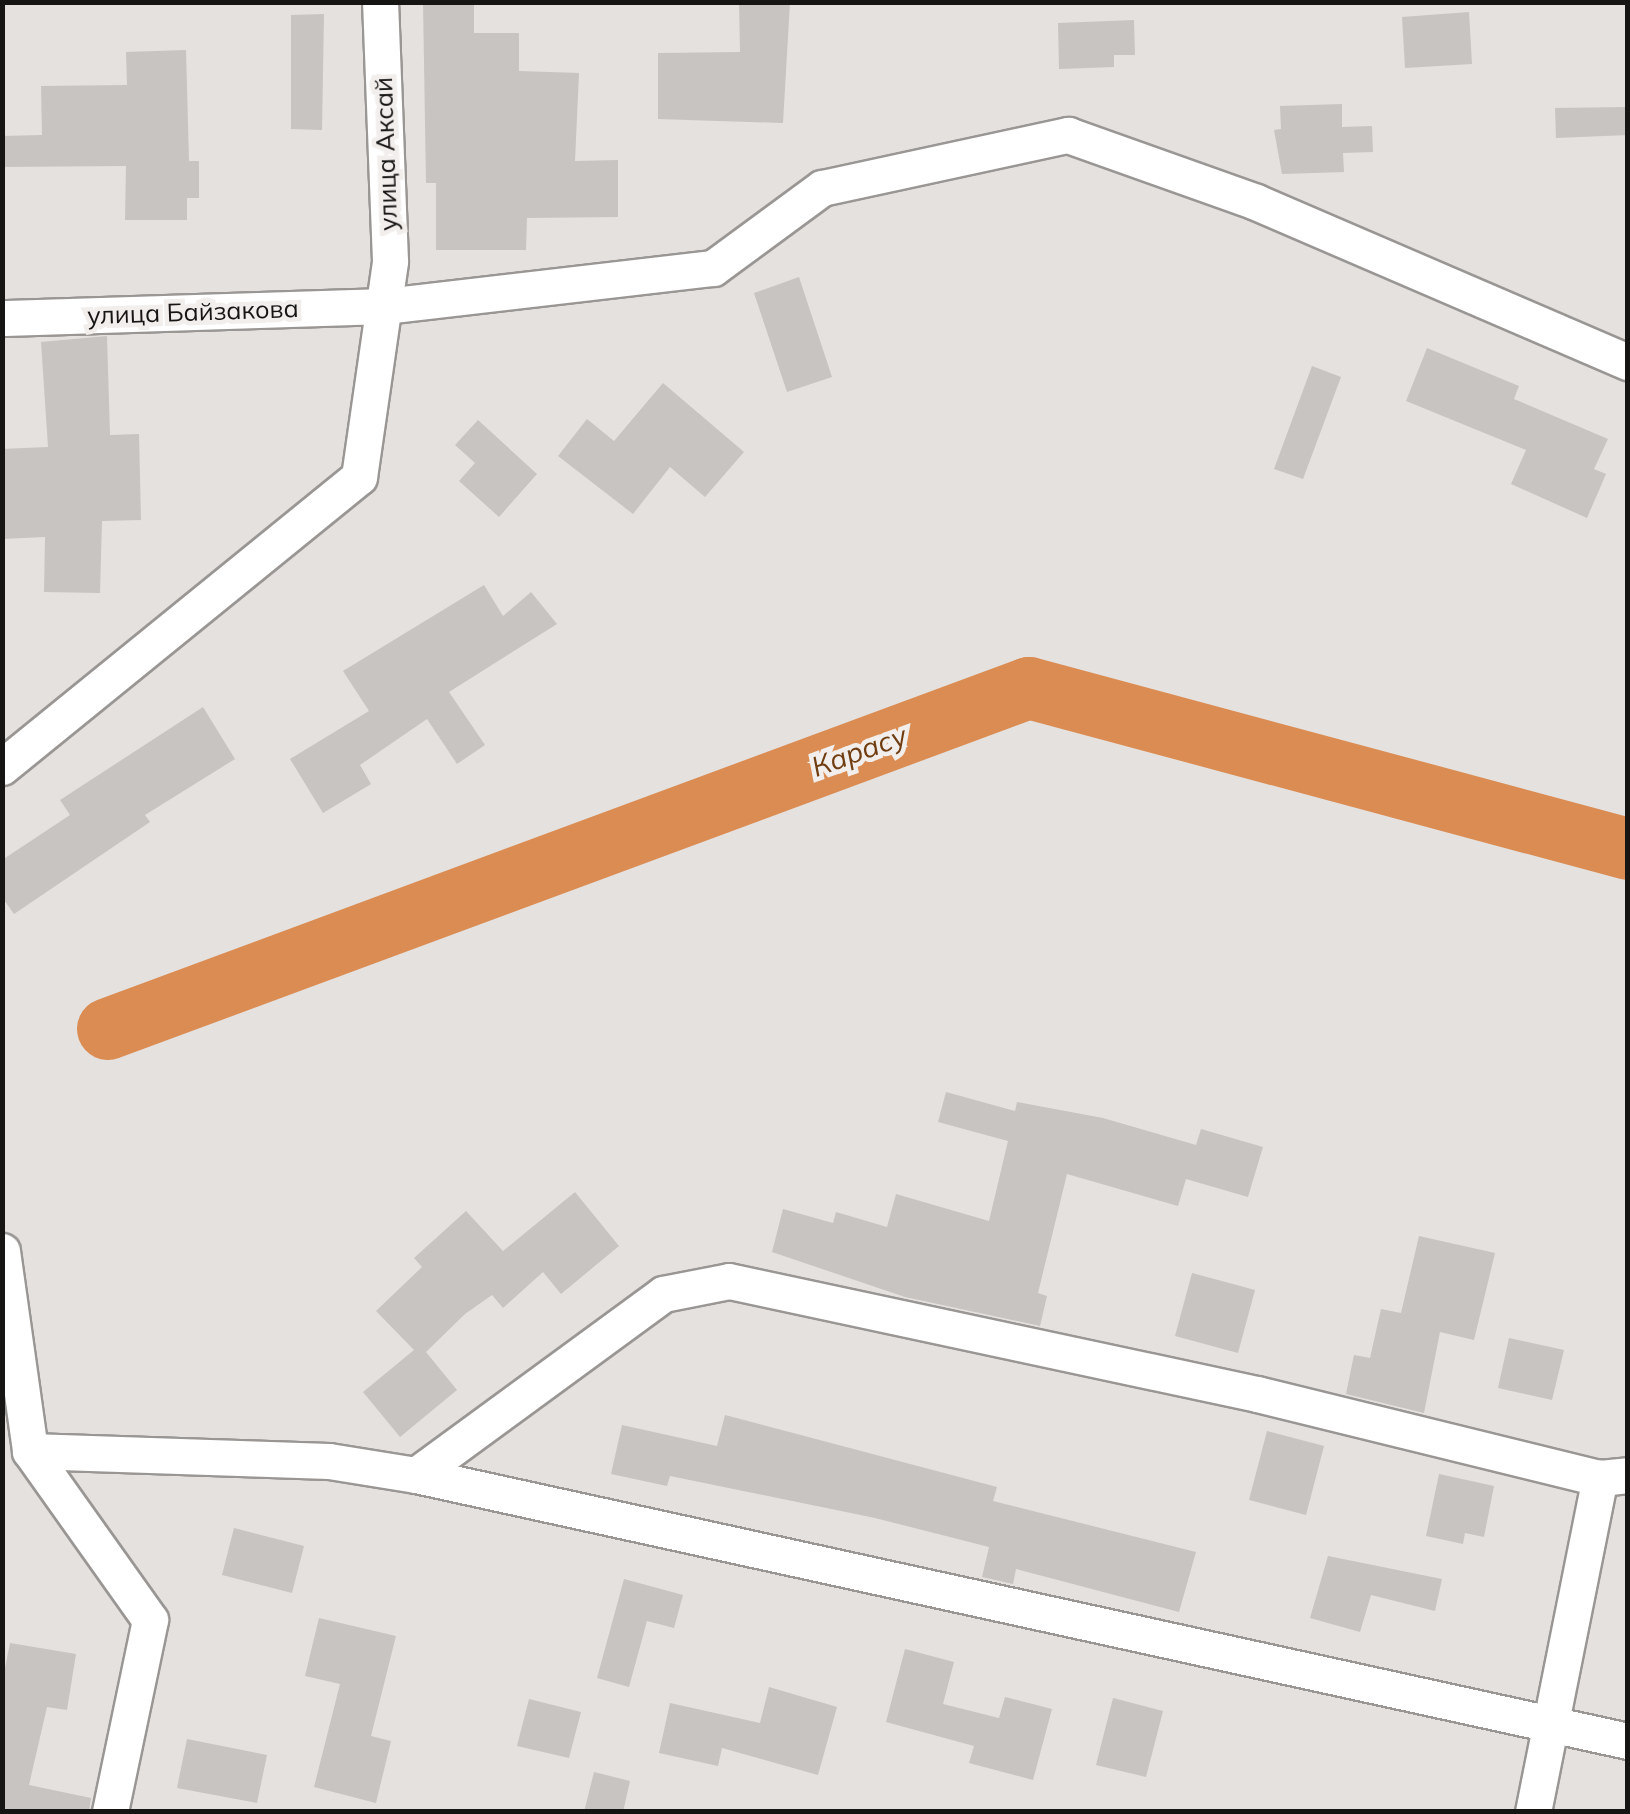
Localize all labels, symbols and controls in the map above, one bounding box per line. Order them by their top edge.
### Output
street label: улица Аксай [368,77,404,231]
street label: улица Байзакова [87,293,299,331]
water label: Карасу [807,718,911,784]

